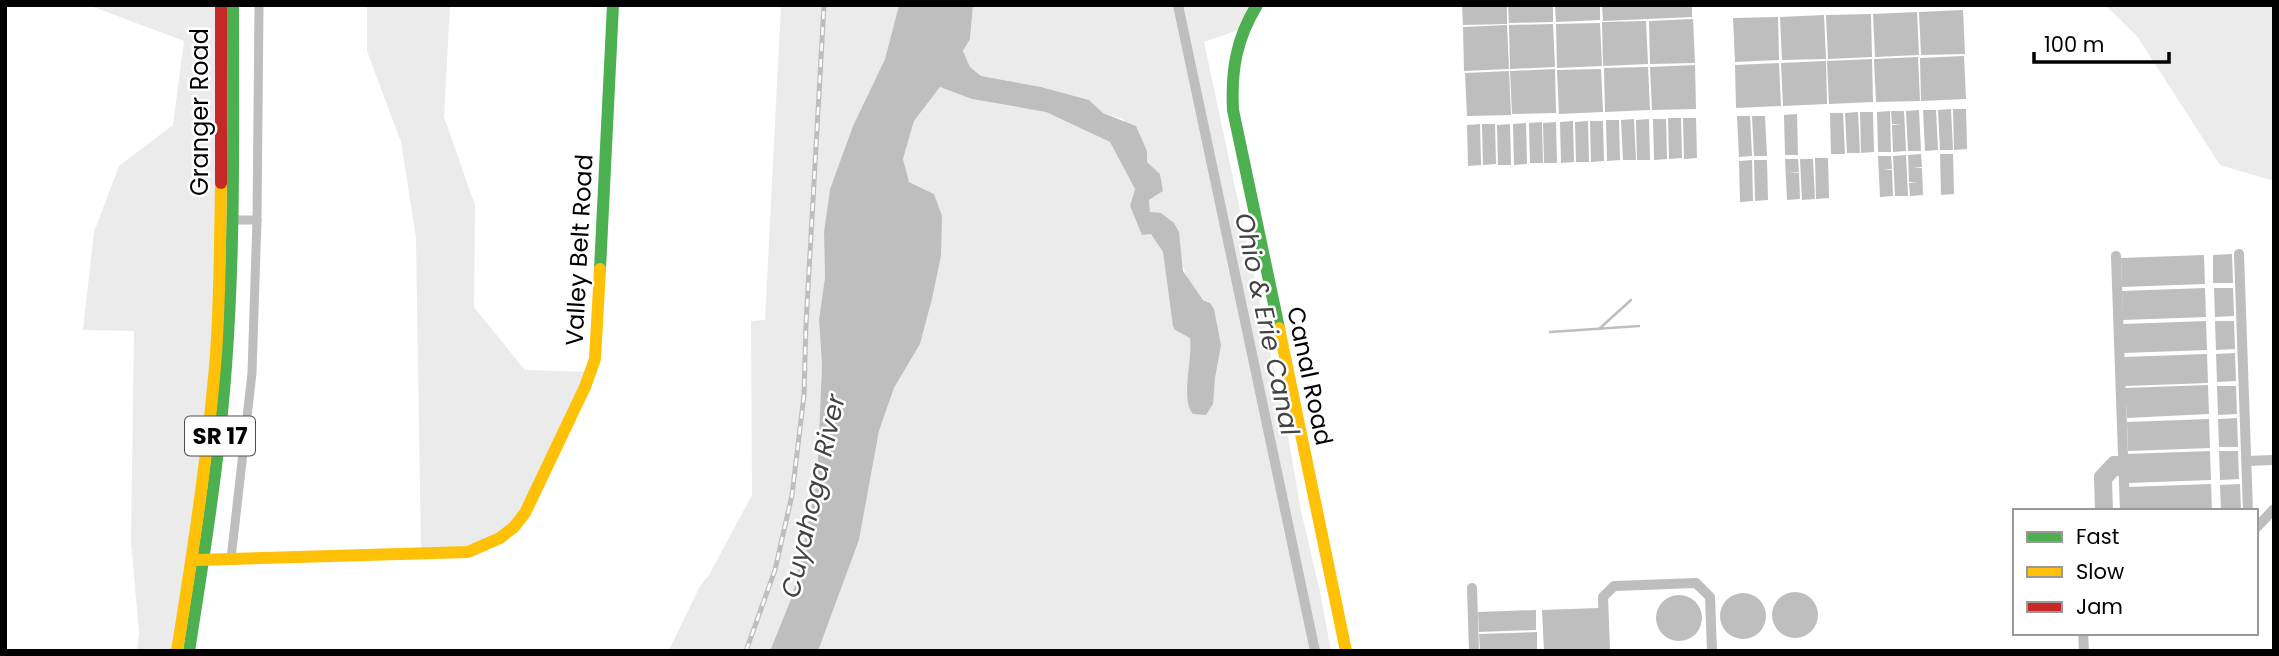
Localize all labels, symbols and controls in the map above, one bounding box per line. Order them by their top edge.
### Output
scale bar [2034,21,2169,65]
street label: Granger Road [183,28,216,196]
text: 100 m [2044,30,2104,59]
street label: Valley Belt Road [557,153,601,347]
water label: Ohio & Erie Canal [1226,209,1308,439]
street label: Canal Road [1279,304,1341,448]
water label: Cuyahoga River [772,389,854,601]
road number: SR 17 [185,416,255,456]
legend [2013,509,2258,635]
text: Fast [2076,522,2119,551]
text: Slow [2076,557,2124,586]
text: Jam [2076,592,2123,621]

